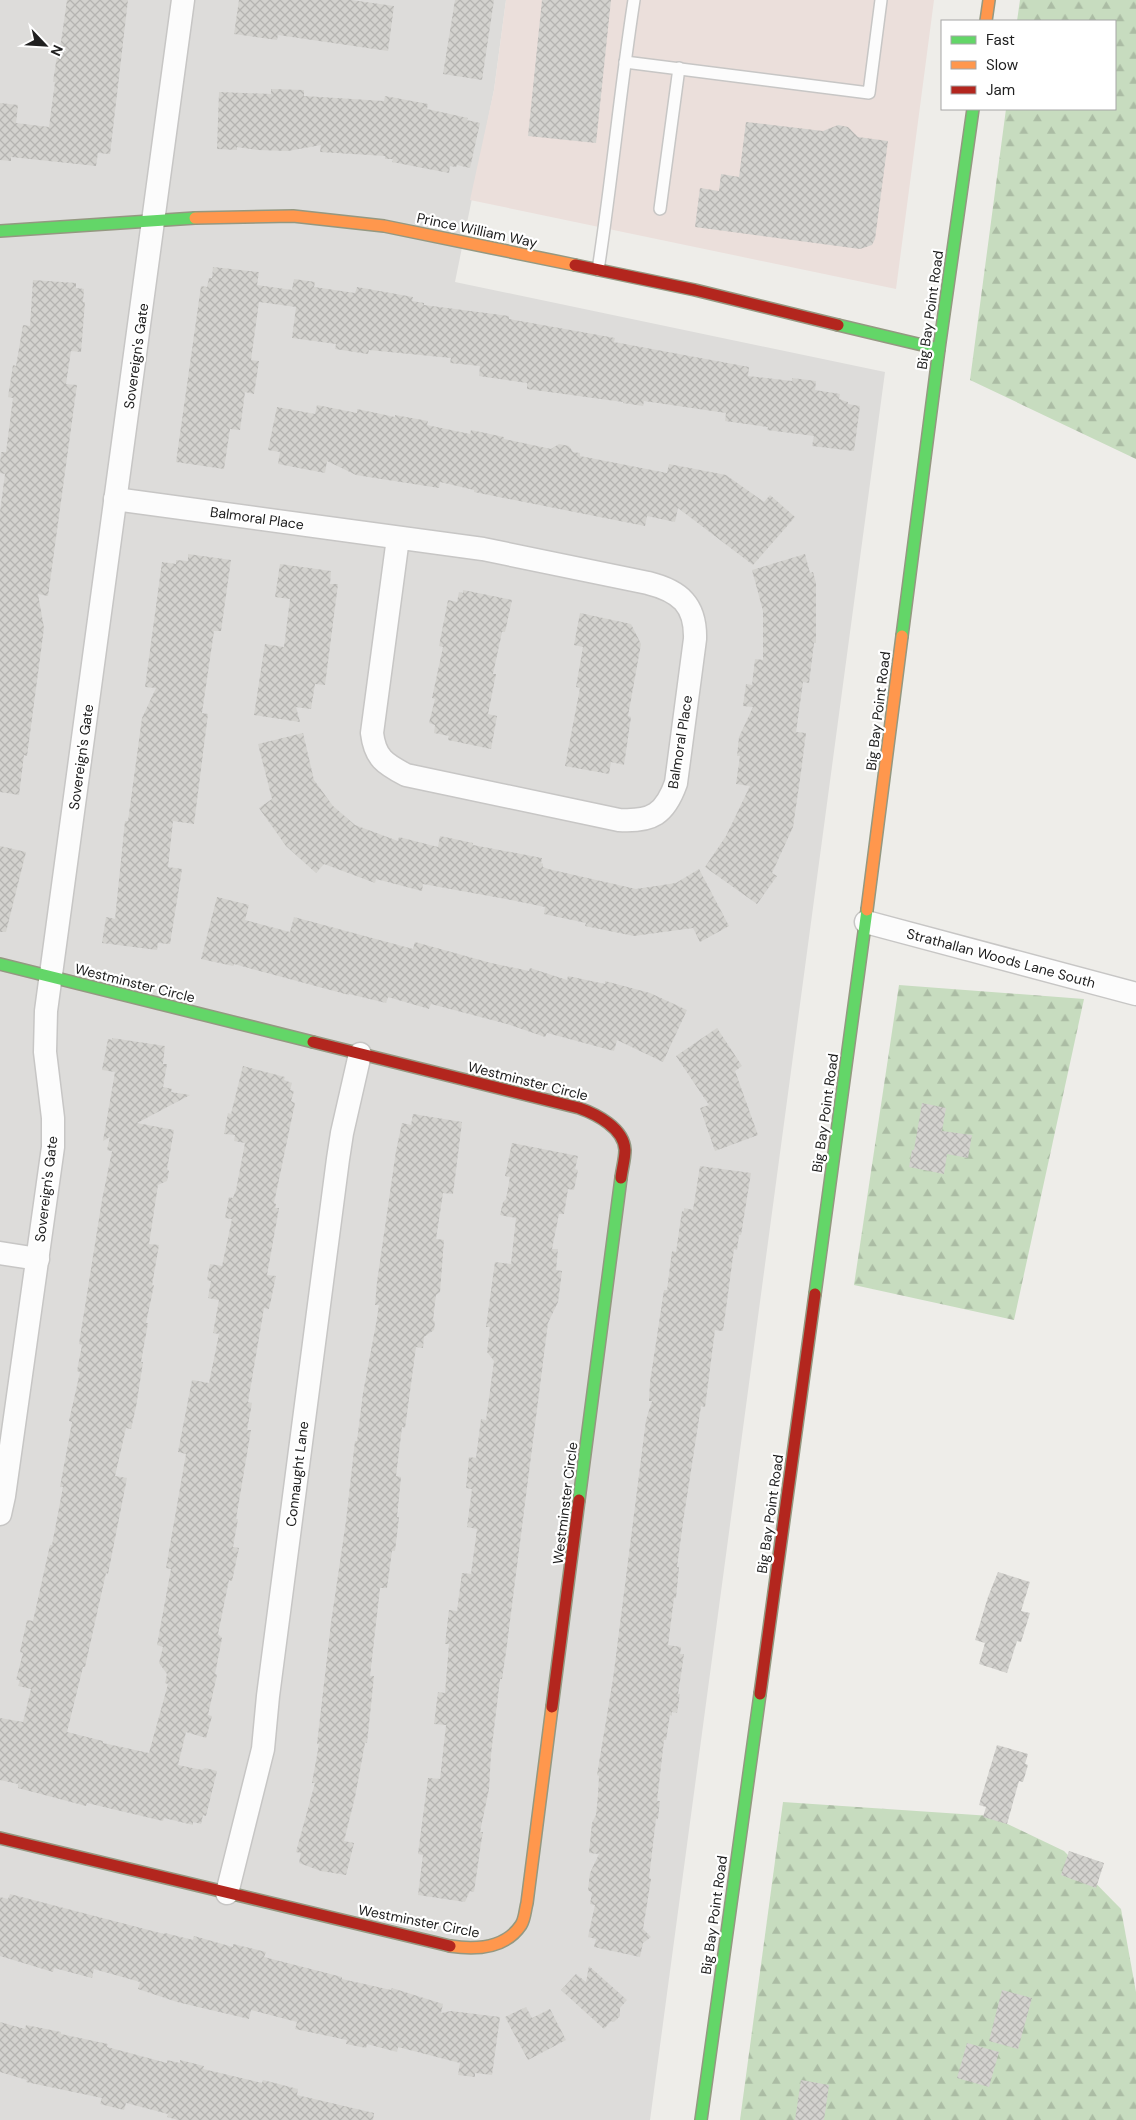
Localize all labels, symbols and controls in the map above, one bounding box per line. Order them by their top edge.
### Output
north arrow [20,20,70,70]
legend [941,20,1116,110]
text: Fast [986,30,1015,50]
text: N [46,42,67,59]
text: Slow [986,55,1019,75]
text: Jam [986,80,1015,100]
street label: Prince William Way [415,208,539,252]
street label: Big Bay Point Road [913,249,947,371]
street label: Sovereign's Gate [120,302,152,410]
street label: Balmoral Place [209,503,305,533]
street label: Big Bay Point Road [862,650,894,772]
street label: Balmoral Place [664,694,696,790]
street label: Sovereign's Gate [65,703,97,811]
street label: Strathallan Woods Lane South [905,924,1097,992]
street label: Westminster Circle [73,959,197,1007]
street label: Big Bay Point Road [808,1052,842,1174]
street label: Westminster Circle [466,1057,590,1105]
street label: Sovereign's Gate [31,1135,61,1243]
street label: Connaught Lane [282,1420,312,1528]
street label: Westminster Circle [549,1441,581,1565]
street label: Big Bay Point Road [753,1453,787,1575]
street label: Big Bay Point Road [697,1854,731,1976]
street label: Westminster Circle [357,1900,481,1942]

